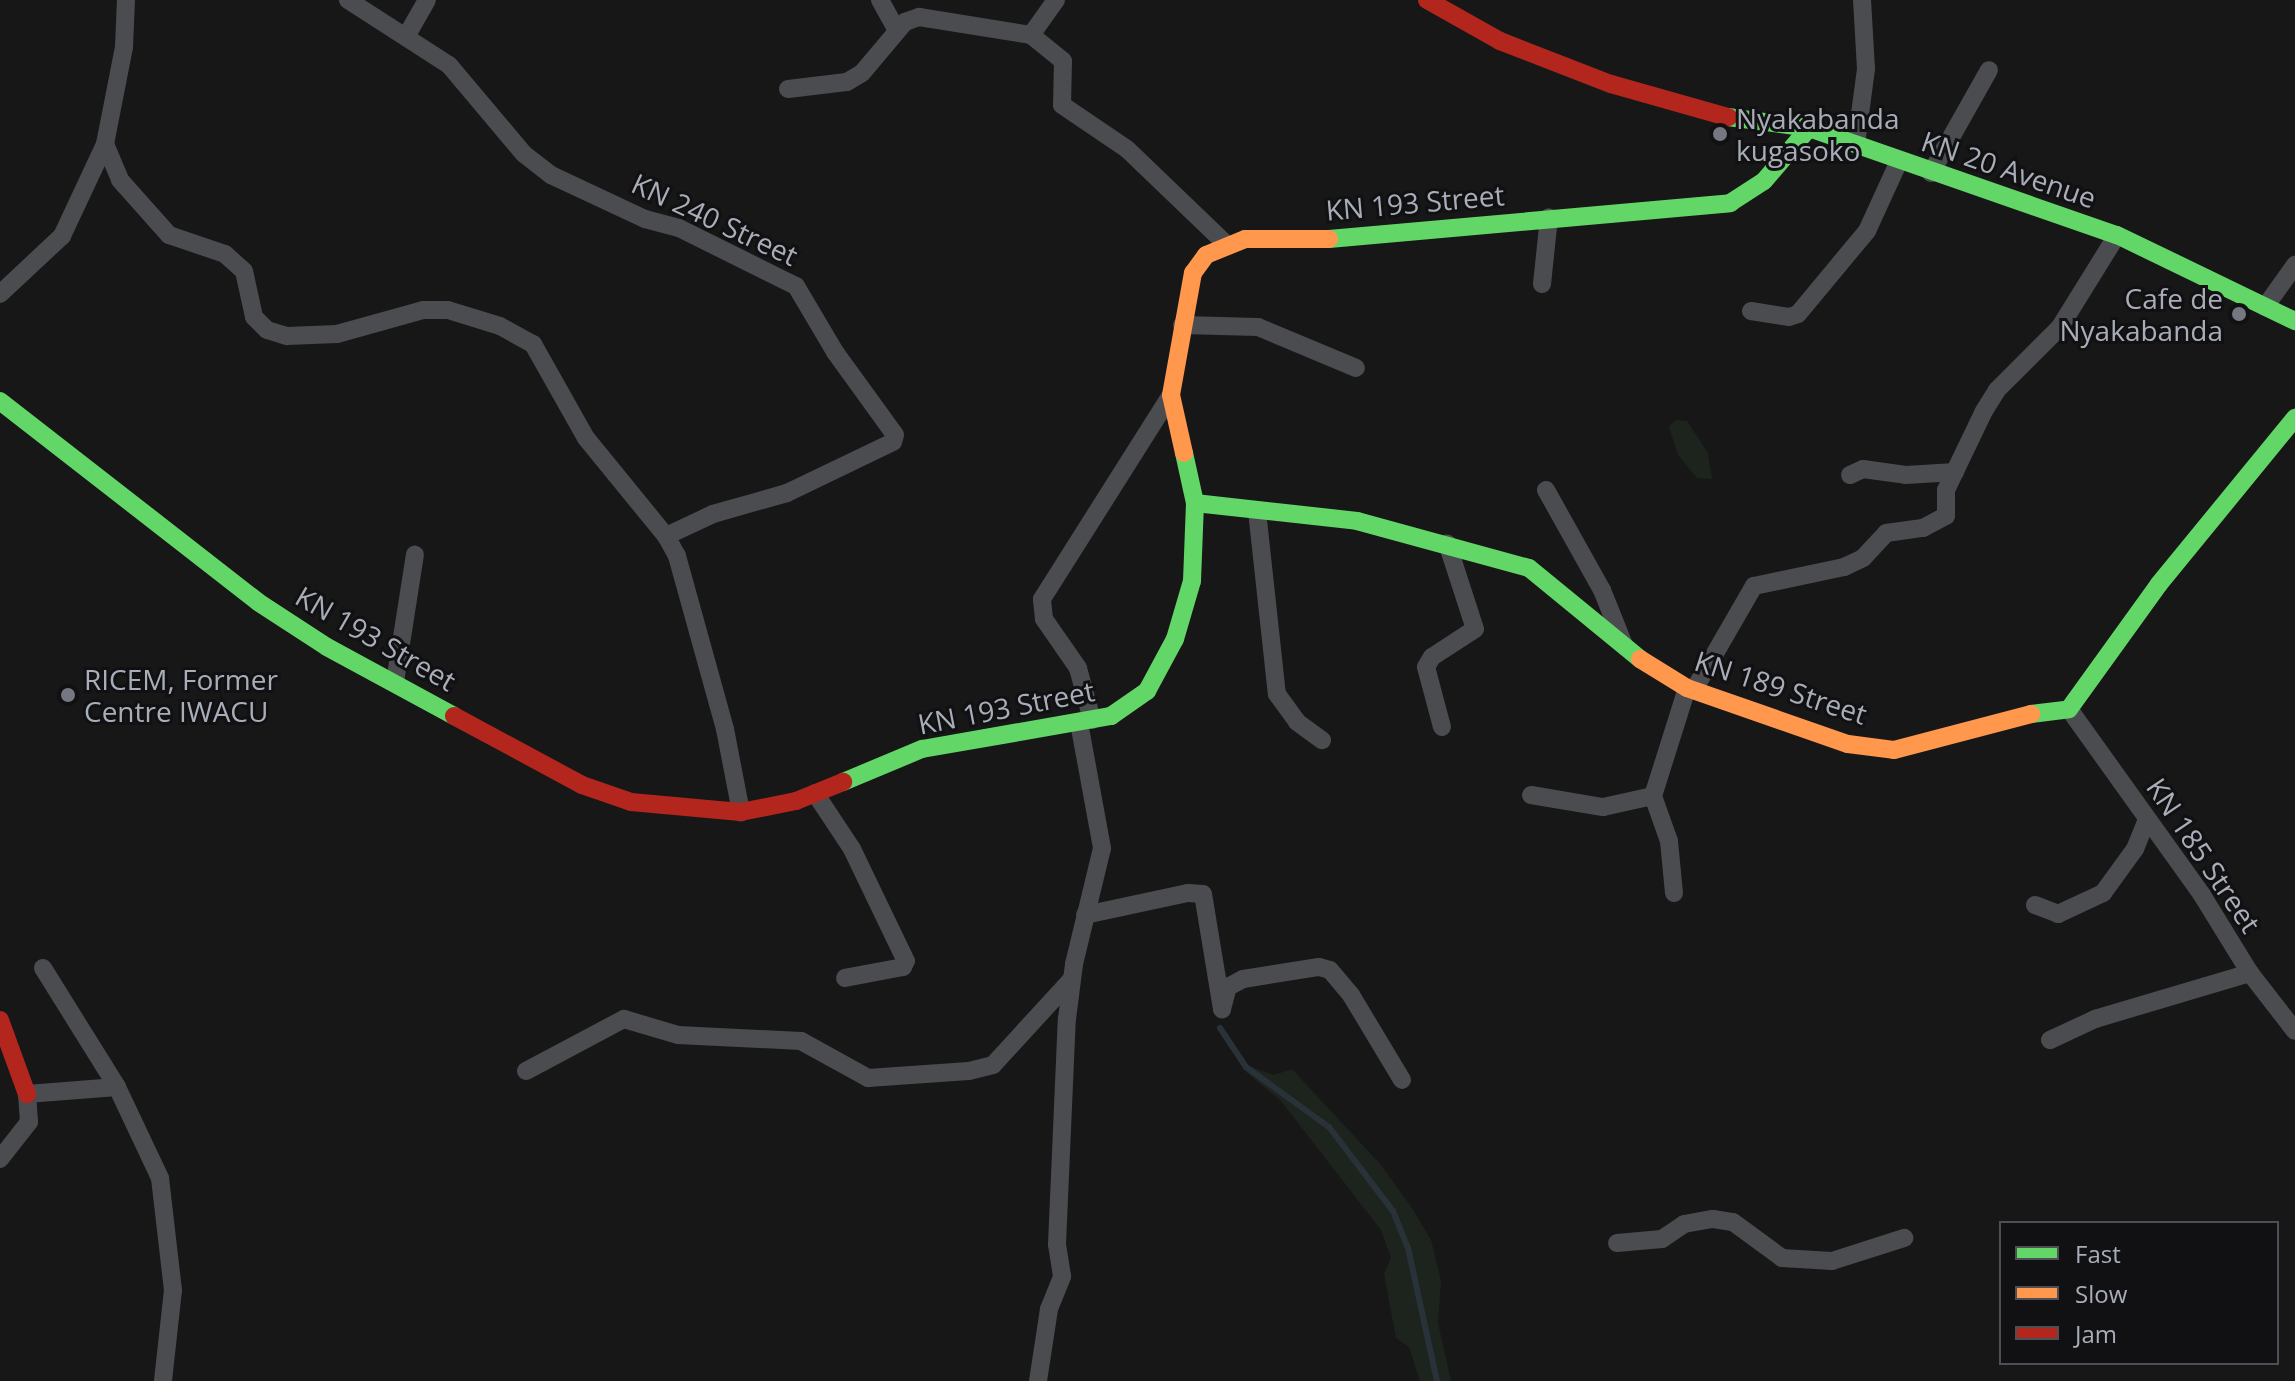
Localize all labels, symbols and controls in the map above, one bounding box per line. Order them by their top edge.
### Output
place label: Nyakabanda kugasoko [1736,101,1899,167]
street label: KN 20 Avenue [1917,123,2101,215]
marker: Nyakabanda kugasoko [1711,125,1729,143]
street label: KN 240 Street [627,166,803,272]
street label: KN 193 Street [1324,177,1506,227]
place label: Cafe de Nyakabanda [2060,281,2223,347]
marker: Cafe de Nyakabanda [2230,305,2248,323]
street label: KN 193 Street [290,579,462,697]
street label: KN 189 Street [1691,643,1871,731]
place label: RICEM, Former Centre IWACU [84,662,278,728]
street label: KN 193 Street [915,673,1097,741]
marker: RICEM, Former Centre IWACU [59,686,77,704]
street label: KN 185 Street [2140,771,2268,939]
legend [1999,1221,2279,1365]
text: Fast [2075,1237,2121,1270]
text: Slow [2075,1277,2127,1310]
text: Jam [2075,1317,2117,1350]

